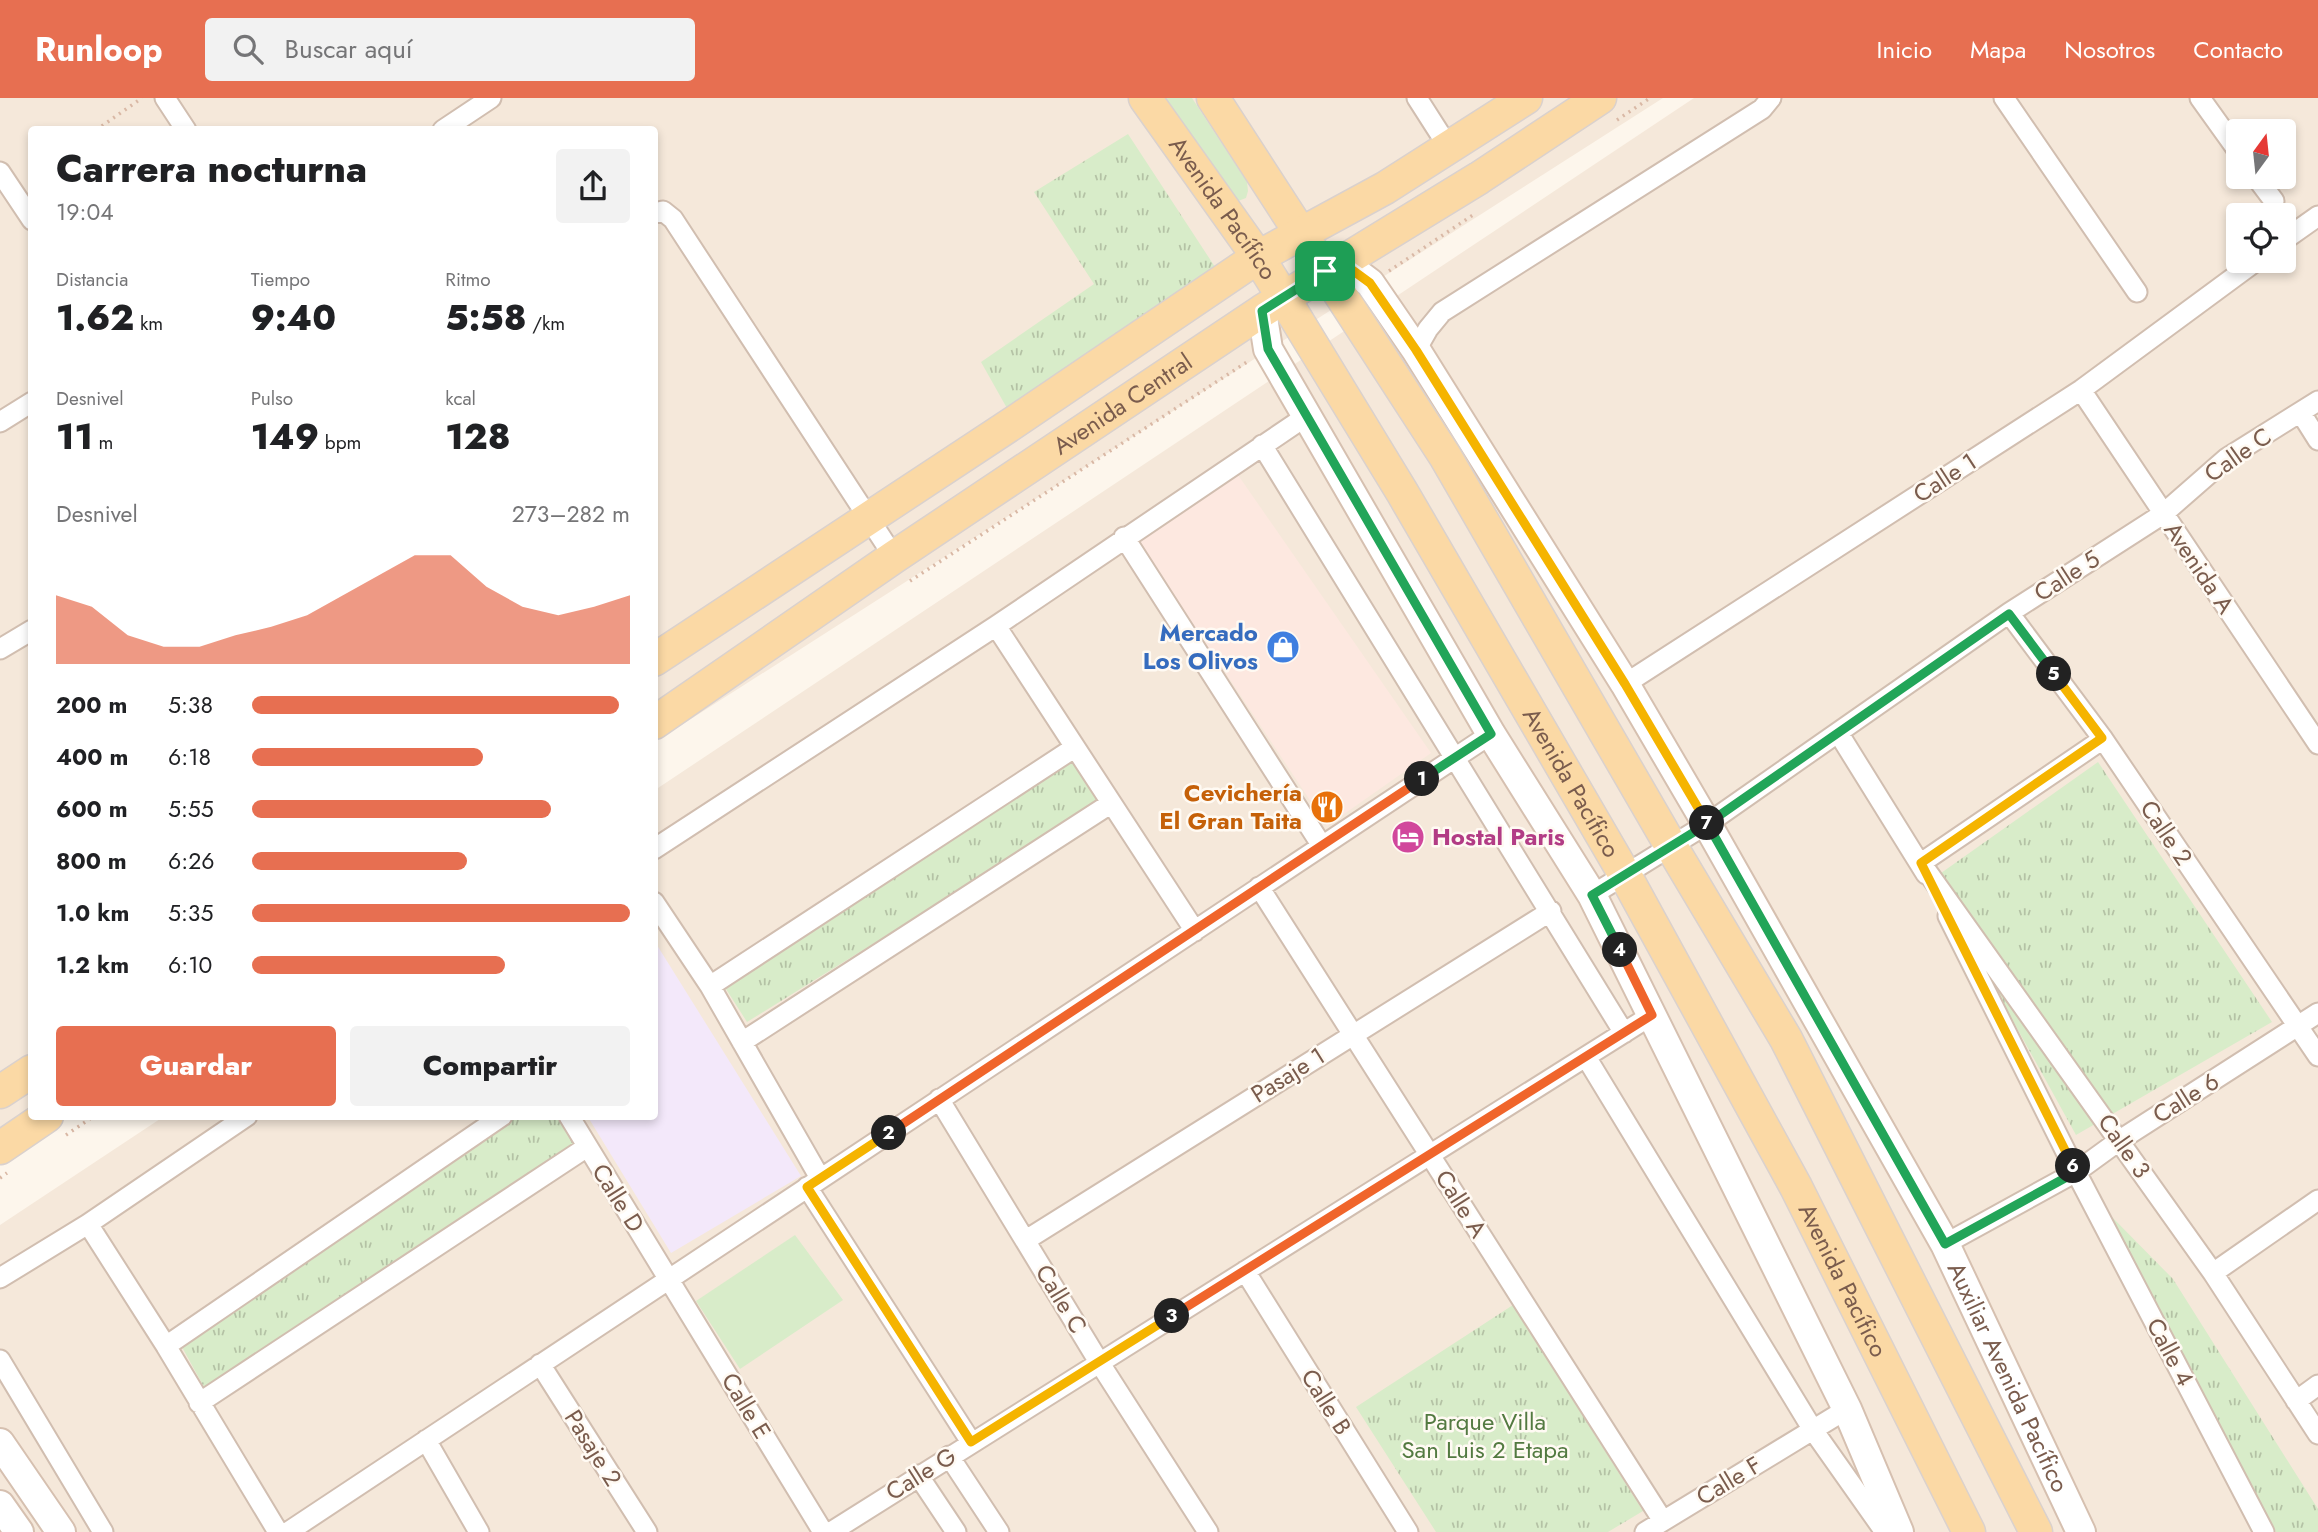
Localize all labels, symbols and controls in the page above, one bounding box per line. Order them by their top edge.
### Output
search box [205,18,695,81]
text: Runloop [35,26,163,73]
icon: search [229,30,267,68]
text: Buscar aquí [285,30,413,68]
text: Inicio [1877,32,1932,67]
text: Mapa [1970,32,2026,67]
text: Nosotros [2064,32,2155,67]
text: Contacto [2193,32,2283,67]
north arrow [2226,119,2296,189]
map controls [2226,119,2296,273]
street label: Avenida Pacífico [1161,129,1286,286]
text: Carrera nocturna [56,141,367,196]
button: share [556,149,630,223]
text: 19:04 [56,195,114,229]
button: locate [2226,203,2296,273]
pin [1295,241,1355,301]
icon: arrive [1306,252,1344,290]
text: Distancia [56,266,128,293]
text: Tiempo [251,266,310,293]
text: Ritmo [445,266,491,293]
text: 1.62 [56,293,134,343]
text: 9:40 [251,293,336,343]
text: 5:58 [445,293,526,343]
text: km [134,310,163,337]
text: /km [526,310,565,337]
street label: Avenida Central [1046,344,1199,463]
text: Desnivel [56,385,124,412]
text: Pulso [251,385,293,412]
text: kcal [445,385,476,412]
text: 11 [56,412,93,462]
text: 149 [251,412,319,462]
text: 128 [445,412,510,462]
street label: Calle C [2197,419,2278,490]
text: m [93,429,113,456]
text: bpm [319,429,361,456]
street label: Calle 1 [1906,444,1983,511]
text: Desnivel [56,497,138,531]
text: 273–282 m [512,497,630,531]
street label: Avenida A [2156,515,2243,621]
street label: Calle 5 [2027,541,2107,610]
place label: Mercado Los Olivos [1143,615,1258,678]
shop icon: Mercado Los Olivos [1264,628,1302,666]
pin: 5 [2036,656,2072,692]
text: 5 [2047,660,2060,687]
text: 200 m [56,688,127,722]
text: 5:38 [168,688,213,722]
street label: Avenida Pacífico [1514,701,1629,864]
text: 400 m [56,740,128,774]
text: 6:18 [168,740,211,774]
pin: 1 [1404,762,1440,796]
text: 1 [1417,765,1426,792]
place label: Cevichería El Gran Taita [1159,775,1302,838]
restaurant icon: Cevichería El Gran Taita [1308,788,1346,826]
text: 600 m [56,792,128,826]
text: 5:55 [168,792,214,826]
street label: Calle 2 [2132,793,2201,872]
pin: 7 [1690,806,1724,840]
text: 7 [1701,809,1712,836]
hotel icon: Hostal Paris [1389,818,1427,856]
place label: Hostal Paris [1432,819,1565,854]
text: 800 m [56,844,127,878]
text: 6:26 [168,844,214,878]
text: 1.0 km [56,896,129,930]
text: 5:35 [168,896,213,930]
pin: 4 [1602,932,1638,968]
text: 4 [1613,936,1626,963]
text: 1.2 km [56,948,129,982]
text: 6:10 [168,948,212,982]
button: Guardar [56,1026,336,1106]
button: Compartir [350,1026,630,1106]
street label: Pasaje 1 [1244,1038,1332,1111]
street label: Calle 6 [2146,1064,2226,1132]
street label: Calle 3 [2090,1106,2159,1185]
pin: 2 [872,1116,906,1150]
text: 2 [882,1119,895,1146]
pin: 6 [2056,1148,2090,1184]
text: 6 [2066,1152,2079,1179]
street label: Calle D [584,1157,653,1239]
street label: Calle A [1427,1163,1496,1245]
street label: Avenida Pacífico [1790,1197,1897,1363]
street label: Auxiliar Avenida Pacífico [1939,1256,2078,1498]
street label: Calle C [1027,1258,1096,1340]
pin: 3 [1154,1298,1190,1334]
text: 3 [1166,1302,1177,1329]
street label: Calle 4 [2138,1312,2203,1392]
street label: Calle B [1293,1362,1360,1442]
street label: Calle E [713,1366,780,1446]
street label: Pasaje 2 [556,1403,631,1493]
park label: Parque Villa San Luis 2 Etapa [1401,1404,1569,1467]
street label: Calle G [879,1438,963,1509]
street label: Calle F [1689,1447,1768,1514]

